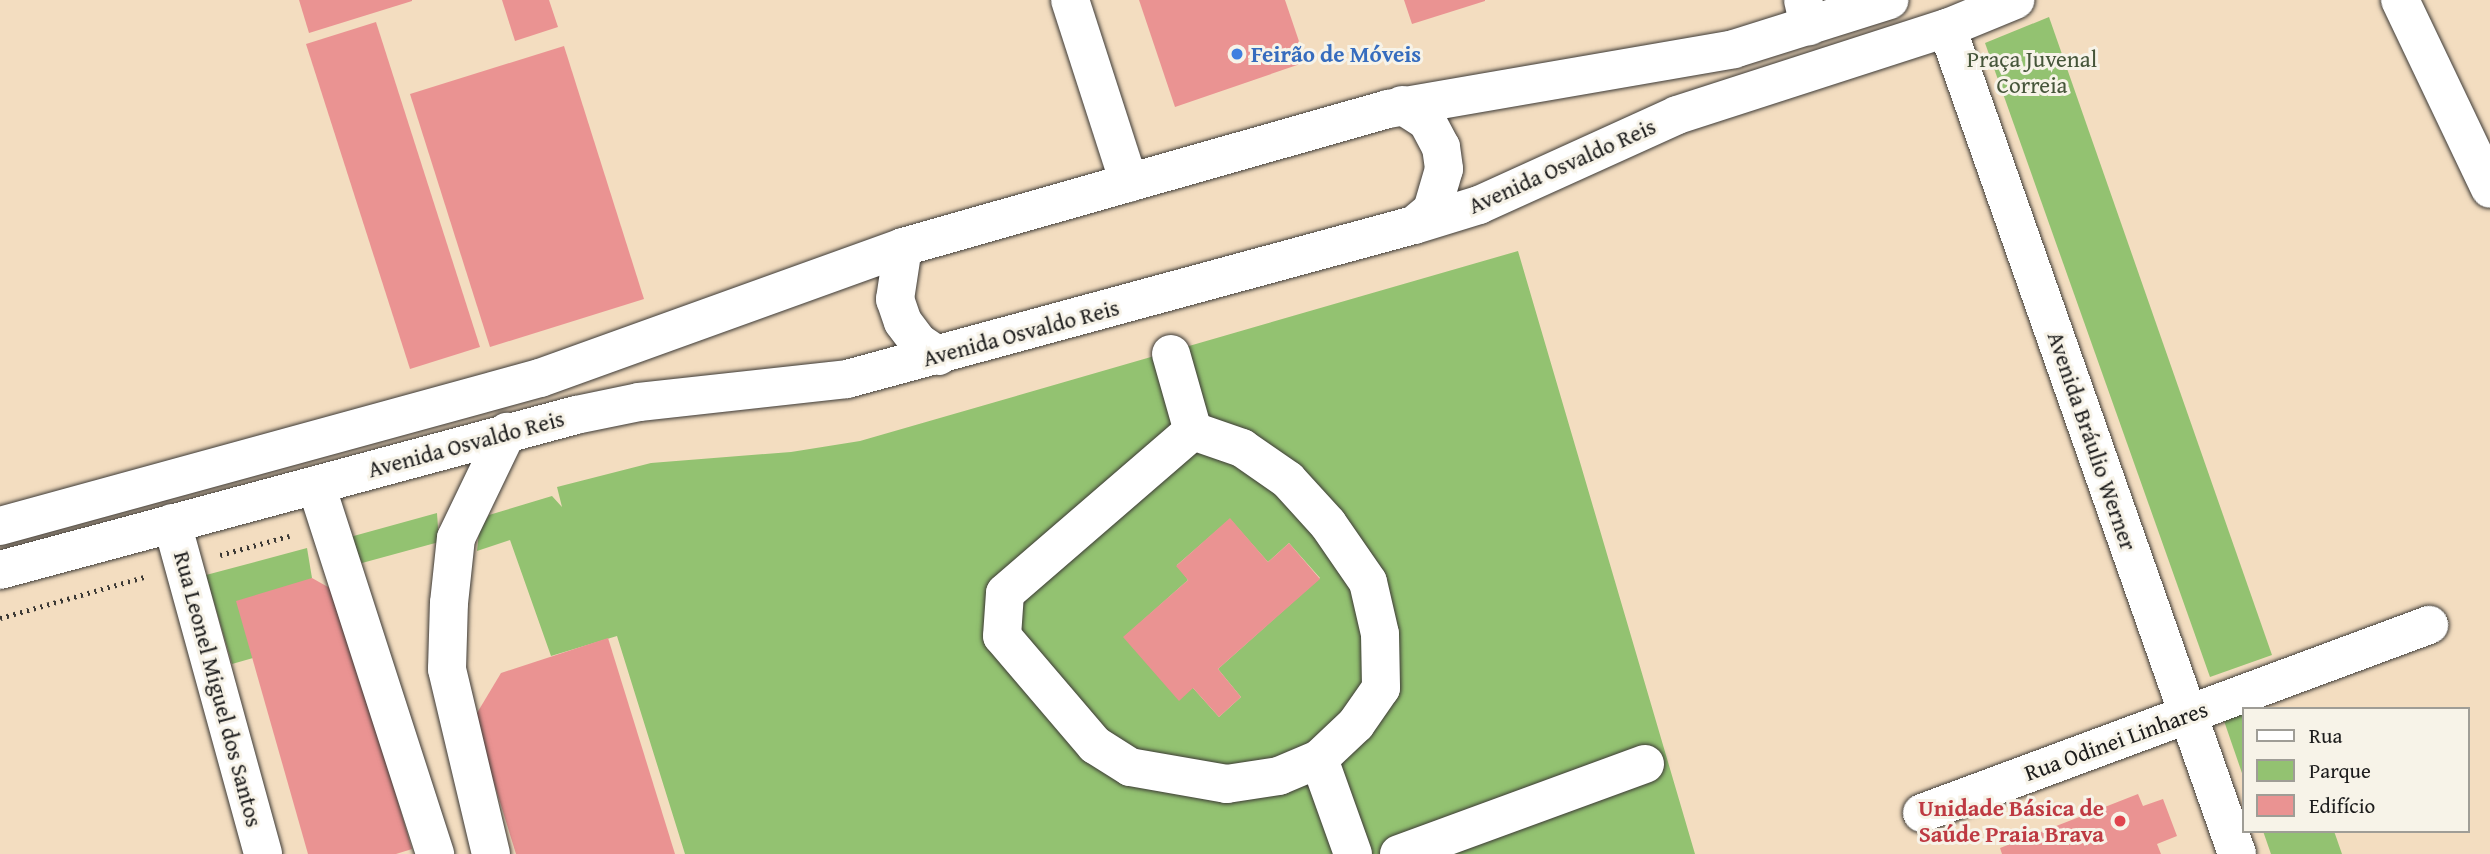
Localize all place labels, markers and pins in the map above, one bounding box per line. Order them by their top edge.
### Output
place label: Feirão de Móveis [1251,40,1421,68]
marker: Feirão de Móveis [1229,46,1245,62]
place label: Unidade Básica de Saúde Praia Brava [1918,794,2104,848]
marker: Unidade Básica de Saúde Praia Brava [2110,811,2130,831]

